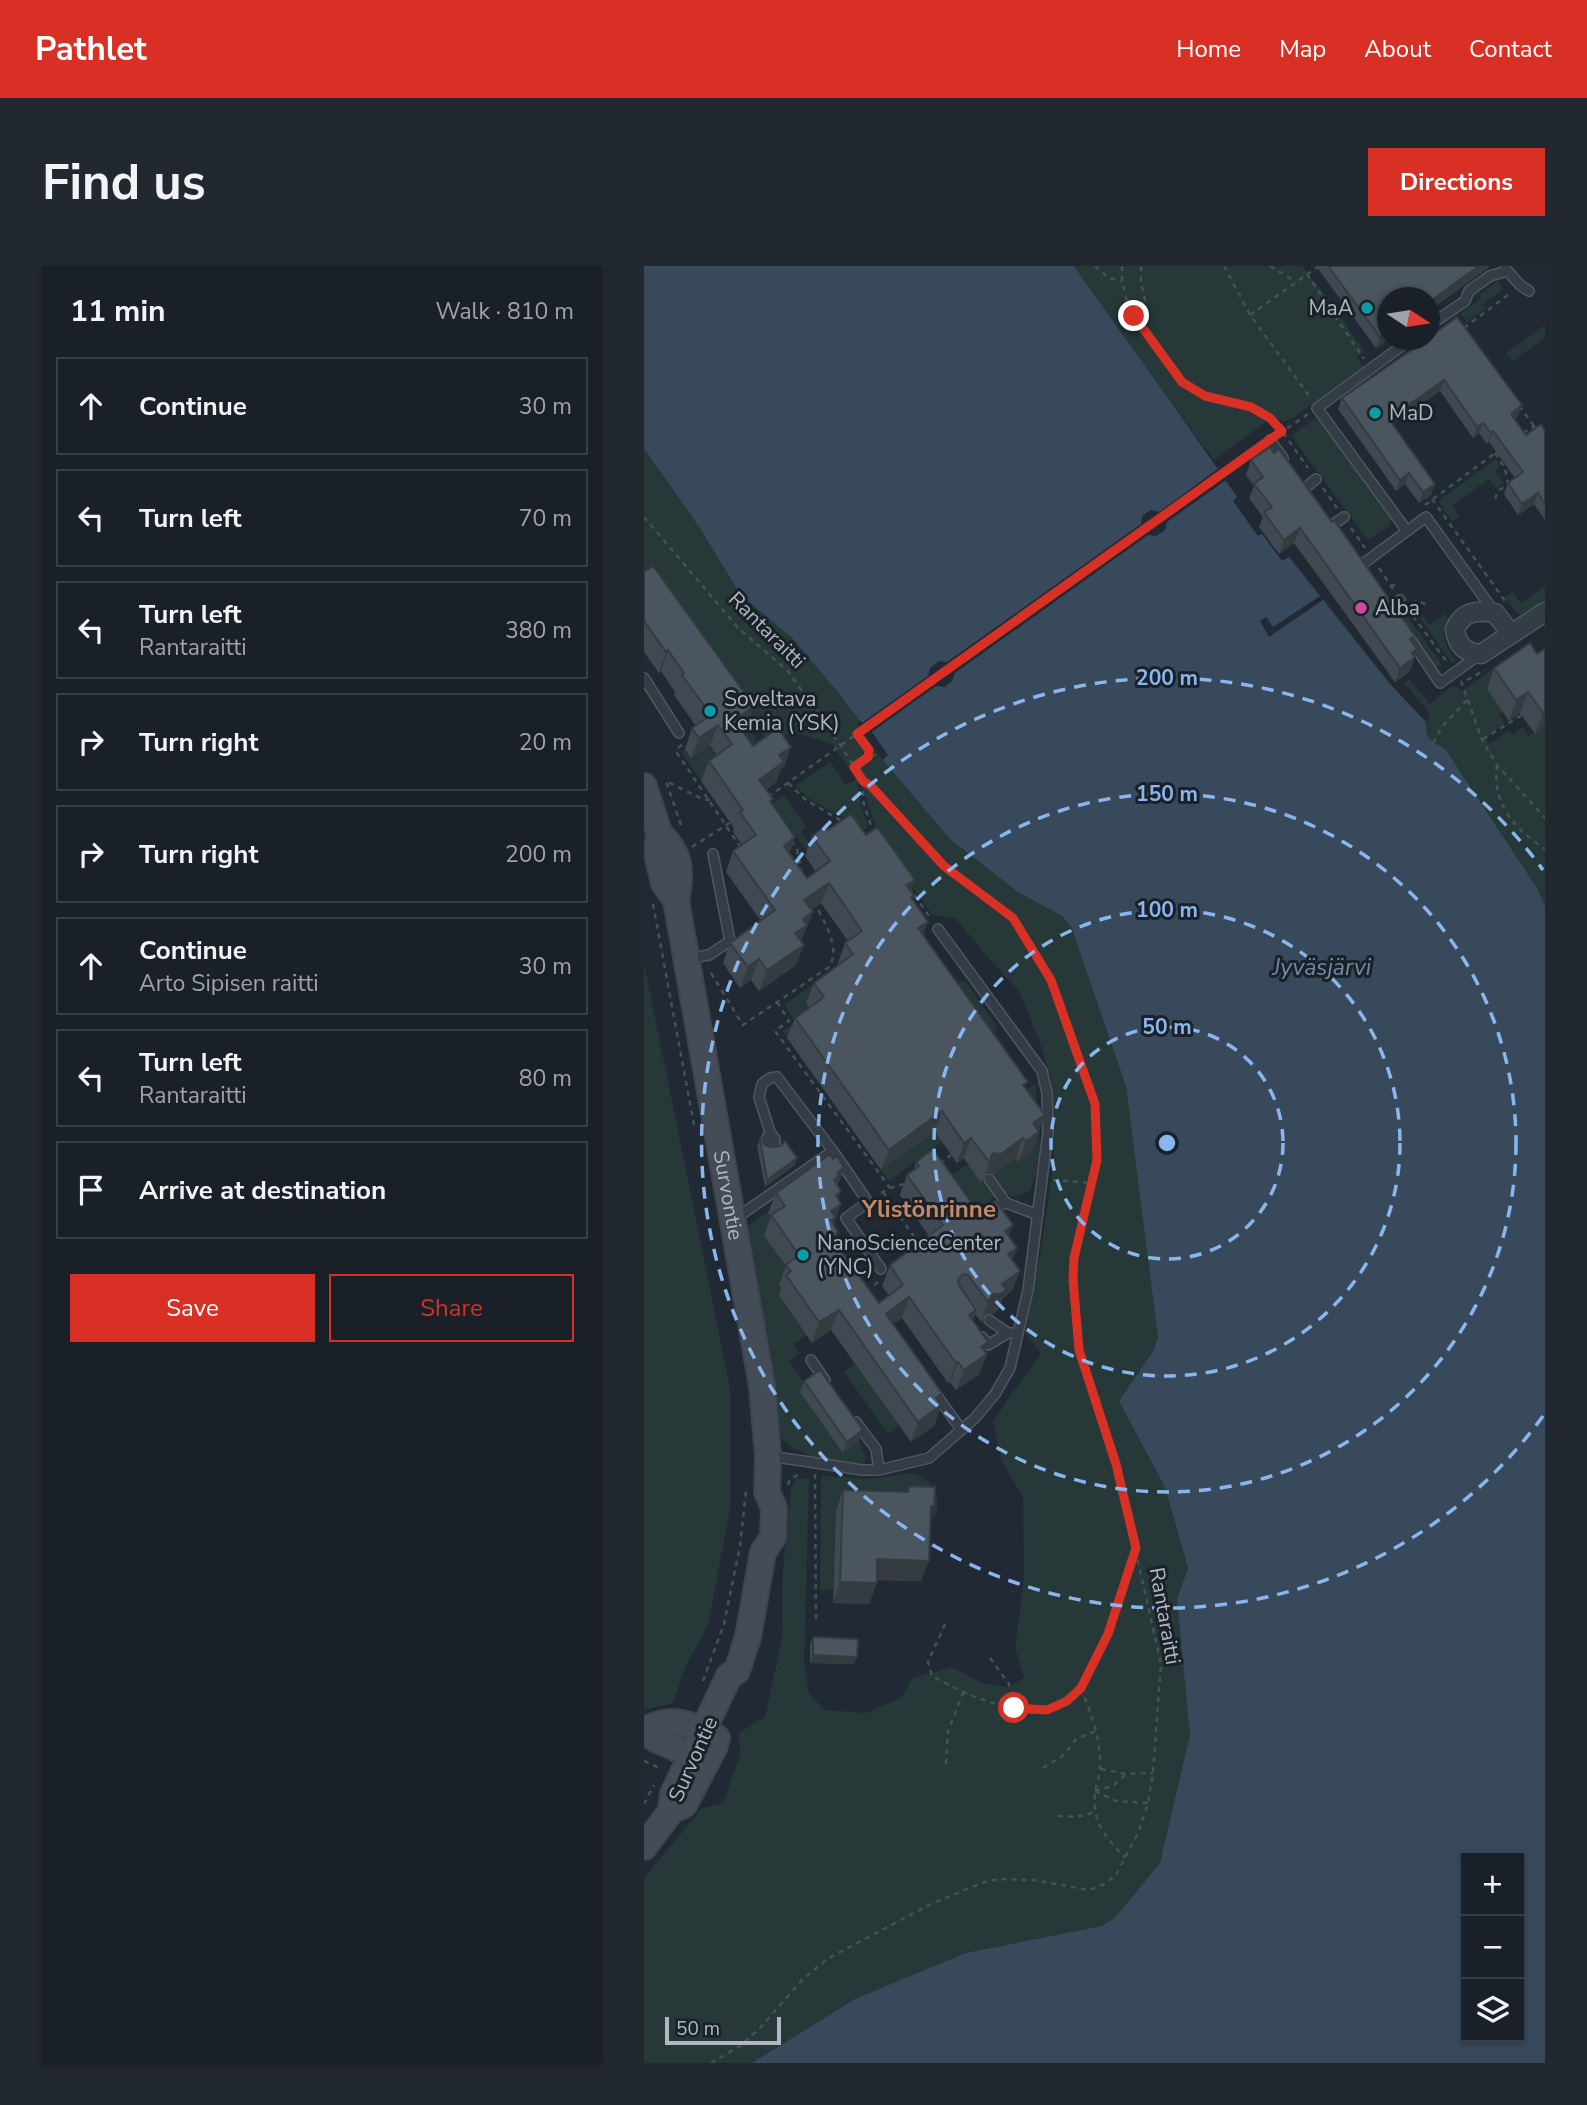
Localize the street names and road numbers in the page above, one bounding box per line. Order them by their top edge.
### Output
street label: Rantaraitti [722,585,812,675]
street label: Survontie [707,1148,750,1242]
street label: Rantaraitti [1143,1565,1187,1667]
street label: Survontie [662,1712,724,1806]

